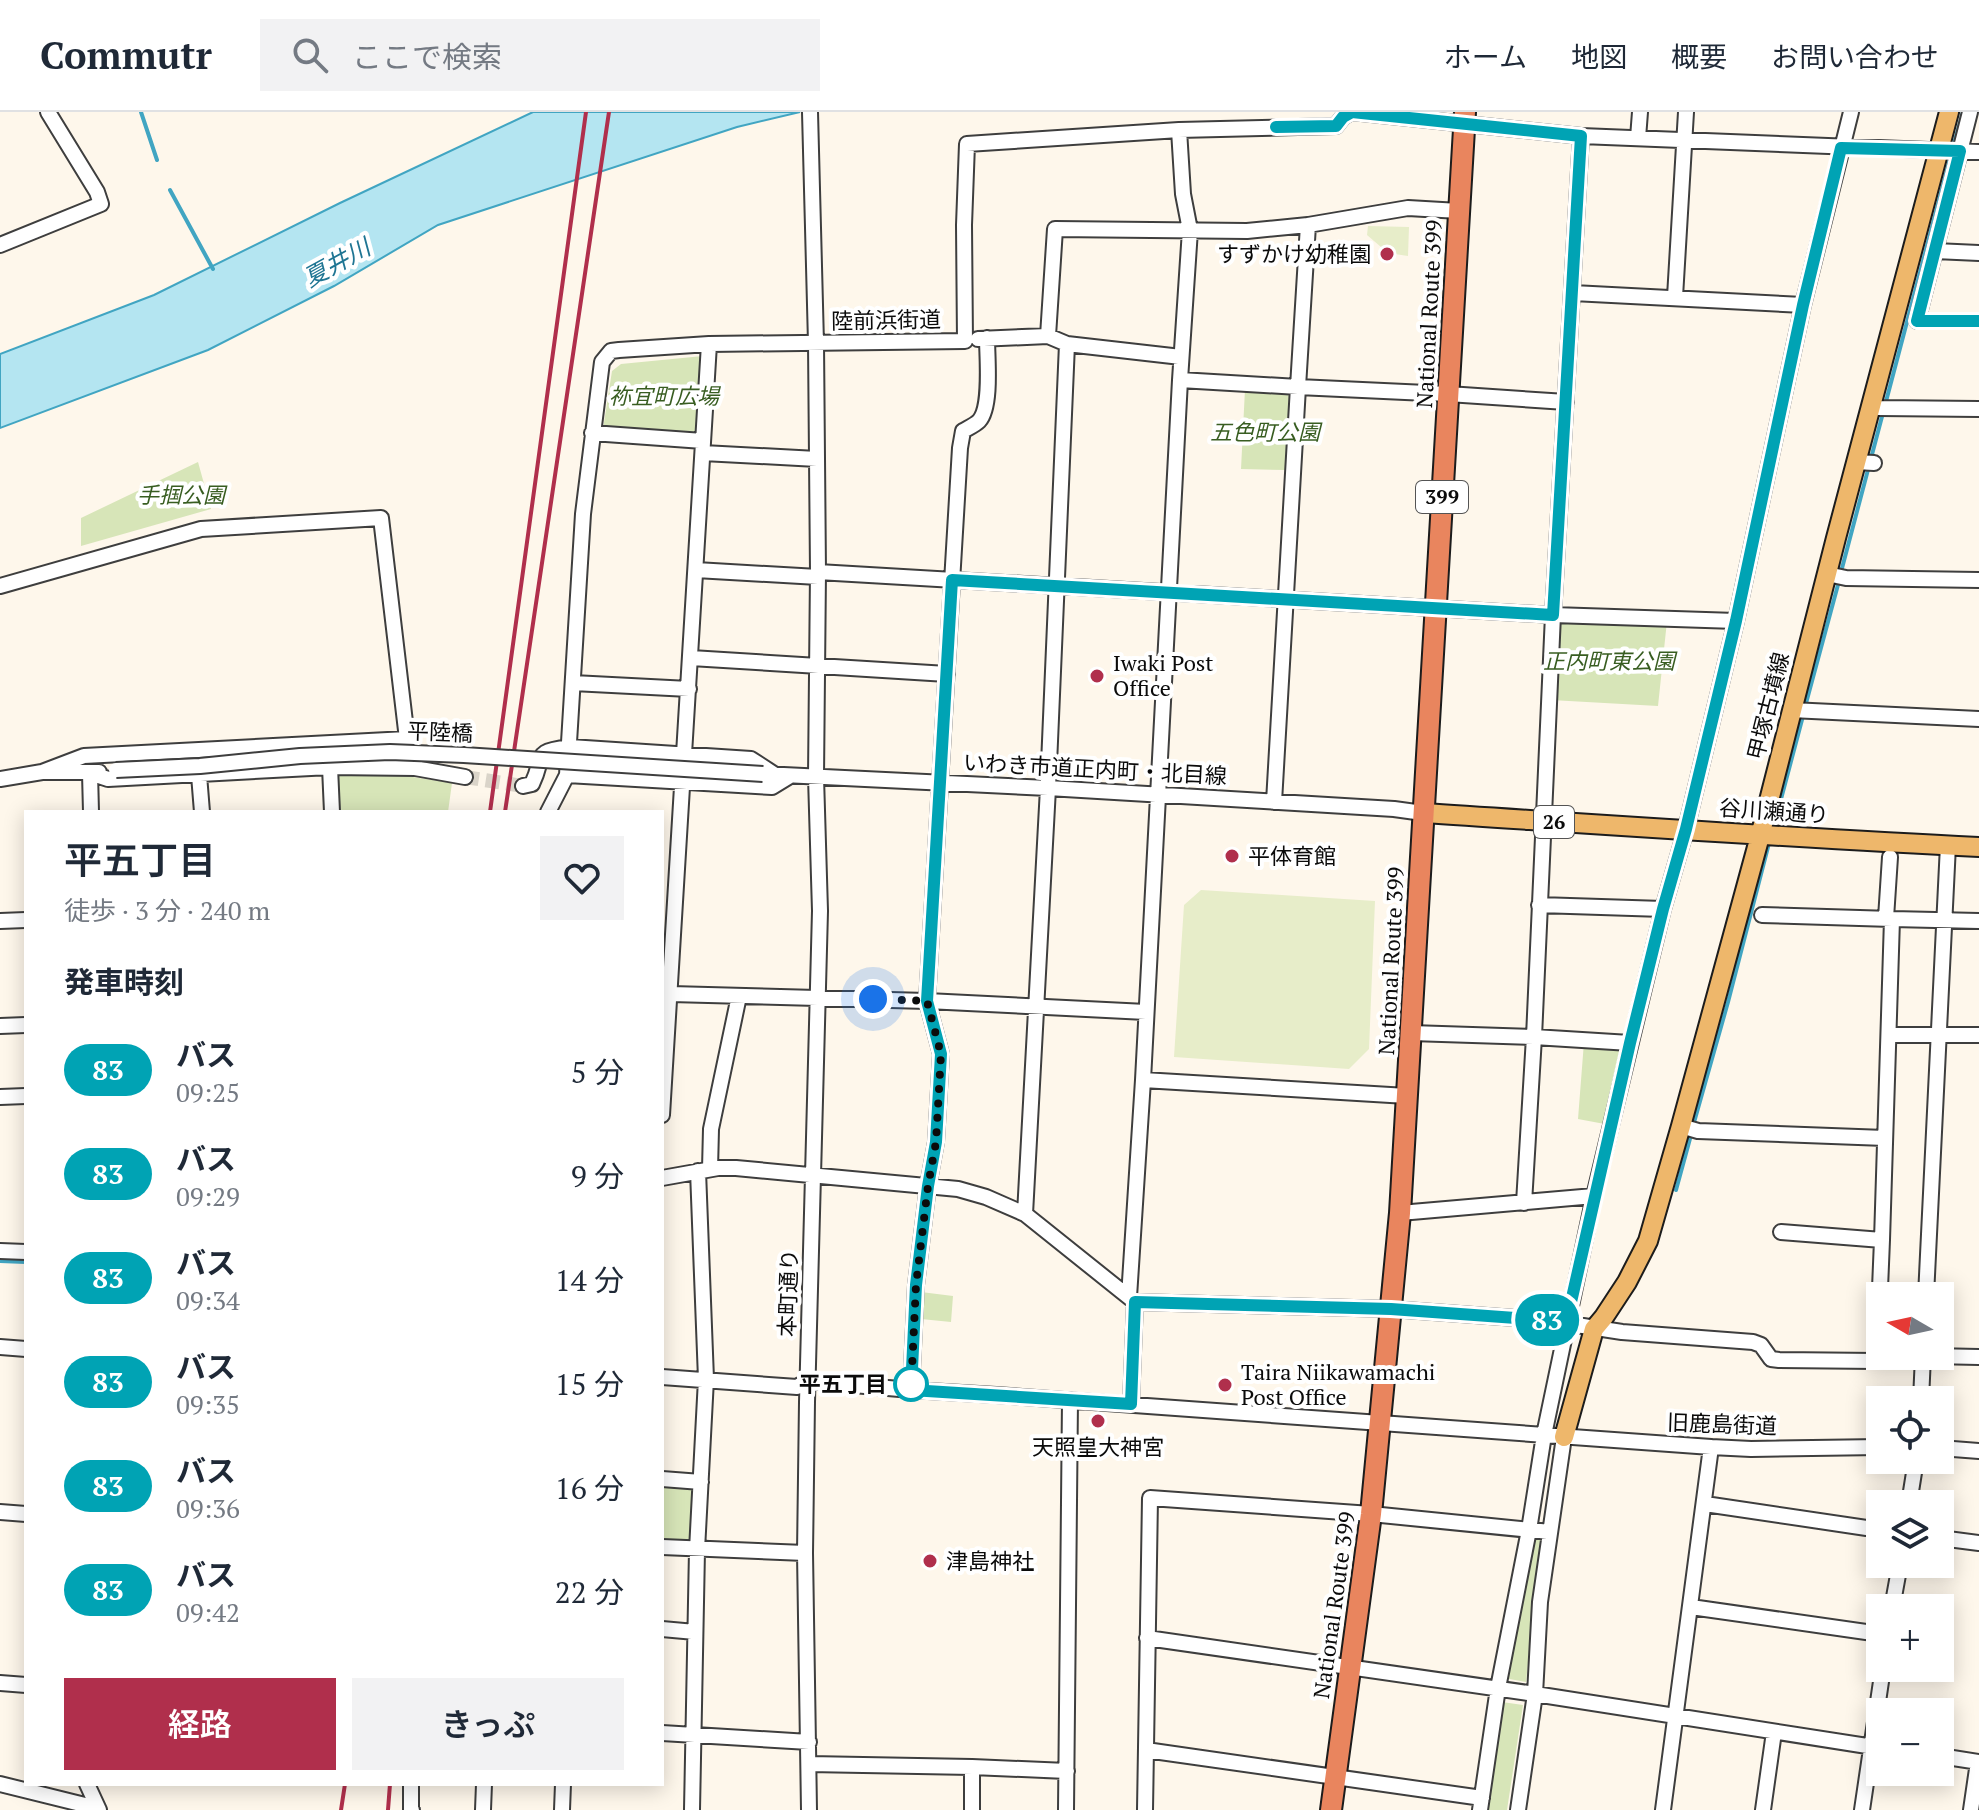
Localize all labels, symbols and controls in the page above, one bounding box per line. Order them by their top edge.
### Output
search box [260,19,820,91]
text: Commutr [40,30,212,80]
icon: search [288,33,332,77]
text: ここで検索 [352,37,502,77]
text: ホーム [1444,38,1527,75]
text: 地図 [1571,38,1627,75]
text: 概要 [1671,38,1727,75]
text: お問い合わせ [1771,38,1939,75]
street label: National Route 399 [1409,219,1448,409]
water label: 夏井川 [297,229,378,294]
place label: すずかけ幼稚園 [1217,239,1371,268]
marker: すずかけ幼稚園 [1378,245,1396,263]
street label: 陸前浜街道 [831,304,941,335]
park label: 祢宜町広場 [609,381,722,410]
park label: 五色町公園 [1210,417,1323,446]
park label: 手掴公園 [137,480,228,509]
road number: 399 [1416,481,1468,513]
park label: 正内町東公園 [1543,646,1678,675]
place label: Iwaki Post Office [1113,648,1214,702]
street label: 甲塚古墳線 [1740,649,1795,763]
marker: Iwaki Post Office [1088,667,1106,685]
street label: 平陸橋 [407,716,474,747]
street label: いわき市道正内町・北目線 [962,747,1228,790]
street label: 谷川瀬通り [1718,792,1830,829]
road number: 26 [1534,806,1574,838]
text: 平五丁目 [64,835,216,885]
button: heart [540,836,624,920]
place label: 平体育館 [1248,841,1336,870]
marker: 平体育館 [1223,847,1241,865]
street label: National Route 399 [1371,866,1410,1056]
text: 徒歩 · 3 分 · 240 m [64,893,270,927]
text: 発車時刻 [64,962,184,1002]
your location [853,979,893,1019]
text: バス [176,1035,236,1075]
text: 83 [92,1051,124,1088]
text: 5 分 [571,1052,624,1092]
text: 09:25 [176,1075,240,1109]
text: バス [176,1139,236,1179]
text: 83 [92,1155,124,1192]
text: 9 分 [571,1156,624,1196]
text: 09:29 [176,1179,240,1213]
text: バス [176,1243,236,1283]
street label: 本町通り [771,1248,804,1337]
text: 83 [92,1259,124,1296]
text: 14 分 [555,1260,624,1300]
north arrow [1866,1282,1954,1370]
map controls [1866,1282,1954,1786]
text: 09:34 [176,1283,240,1317]
line badge: 83 [1511,1294,1583,1346]
text: 83 [1531,1301,1563,1338]
text: バス [176,1347,236,1387]
place label: Taira Niikawamachi Post Office [1241,1357,1435,1411]
text: 83 [92,1363,124,1400]
text: 15 分 [555,1364,624,1404]
marker: 平五丁目 [894,1367,928,1401]
place label: 平五丁目 [799,1369,887,1398]
marker: Taira Niikawamachi Post Office [1216,1376,1234,1394]
button: locate [1866,1386,1954,1474]
text: 09:35 [176,1387,240,1421]
street label: 旧鹿島街道 [1667,1407,1777,1440]
marker: 天照皇大神宮 [1089,1412,1107,1430]
place label: 天照皇大神宮 [1032,1432,1164,1461]
text: バス [176,1451,236,1491]
text: 83 [92,1467,124,1504]
text: 16 分 [555,1468,624,1508]
button: layers [1866,1490,1954,1578]
text: 09:36 [176,1491,240,1525]
street label: National Route 399 [1306,1510,1361,1700]
place label: 津島神社 [946,1546,1034,1575]
marker: 津島神社 [921,1552,939,1570]
text: バス [176,1555,236,1595]
text: 83 [92,1571,124,1608]
text: 22 分 [555,1572,624,1612]
button: + [1866,1594,1954,1682]
text: 09:42 [176,1595,240,1629]
button: 経路 [64,1678,336,1770]
button: きっぷ [352,1678,624,1770]
button: − [1866,1698,1954,1786]

